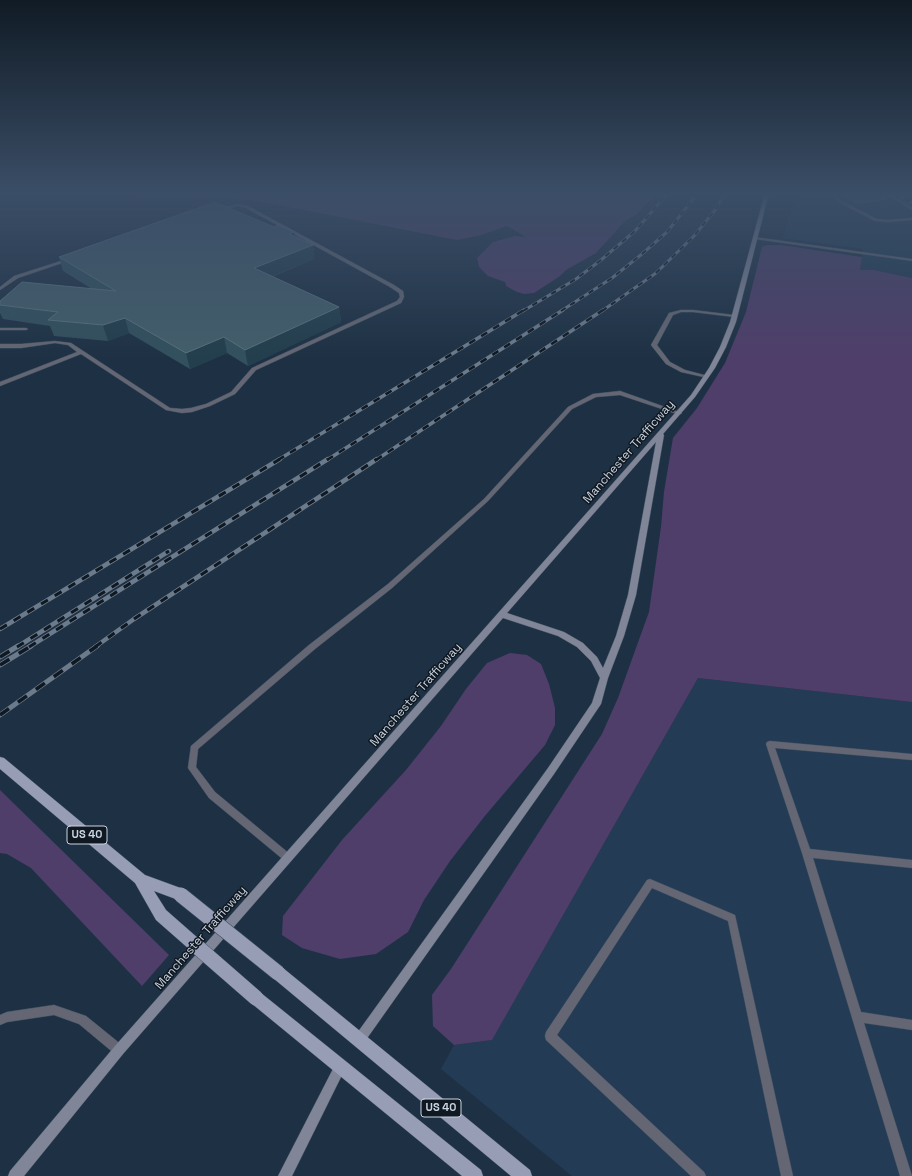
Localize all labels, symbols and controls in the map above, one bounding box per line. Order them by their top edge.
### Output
street label: Manchester Trafficway [580,397,678,507]
street label: Manchester Trafficway [367,640,465,750]
road number: US 40 [67,826,107,844]
street label: Manchester Trafficway [152,883,250,993]
road number: US 40 [421,1099,461,1117]

